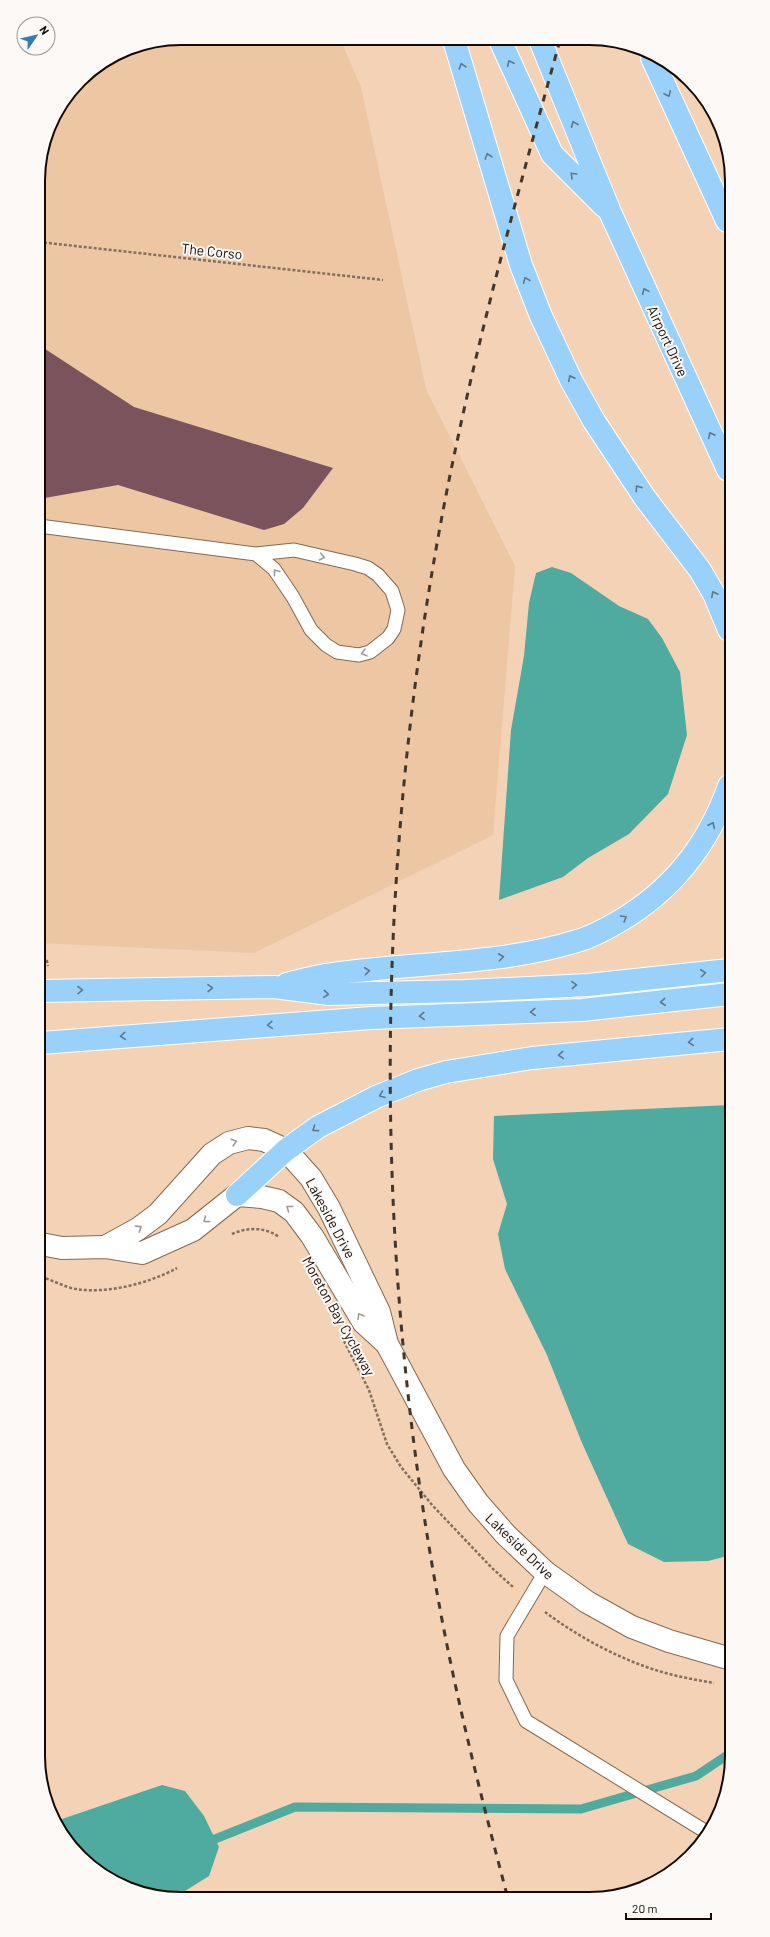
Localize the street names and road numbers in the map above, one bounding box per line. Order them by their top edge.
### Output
street label: The Corso [181,239,243,263]
street label: Airport Drive [644,303,692,379]
street label: Lakeside Drive [303,1175,359,1261]
street label: Moreton Bay Cycleway [299,1253,379,1379]
street label: Lakeside Drive [482,1509,558,1583]

